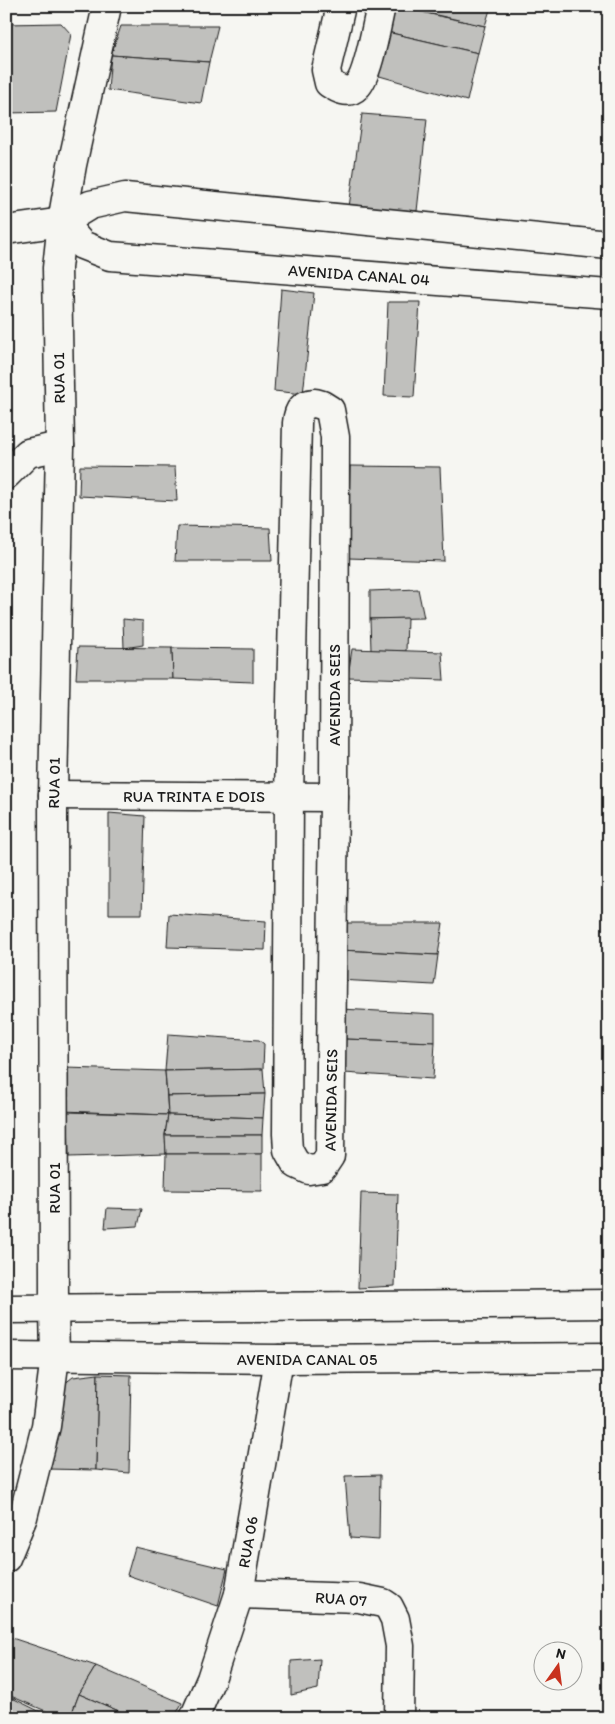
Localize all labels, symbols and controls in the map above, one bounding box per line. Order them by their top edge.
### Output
street label: AVENIDA CANAL 04 [288,261,431,289]
street label: RUA 01 [49,352,69,404]
street label: AVENIDA SEIS [325,644,344,746]
street label: RUA 01 [44,757,64,809]
street label: RUA TRINTA E DOIS [123,787,265,806]
street label: AVENIDA SEIS [321,1049,341,1151]
street label: RUA 01 [45,1162,64,1214]
street label: AVENIDA CANAL 05 [237,1350,377,1369]
street label: RUA 06 [234,1515,262,1569]
street label: RUA 07 [314,1588,368,1610]
north arrow [532,1642,582,1692]
text: N [554,1644,568,1663]

